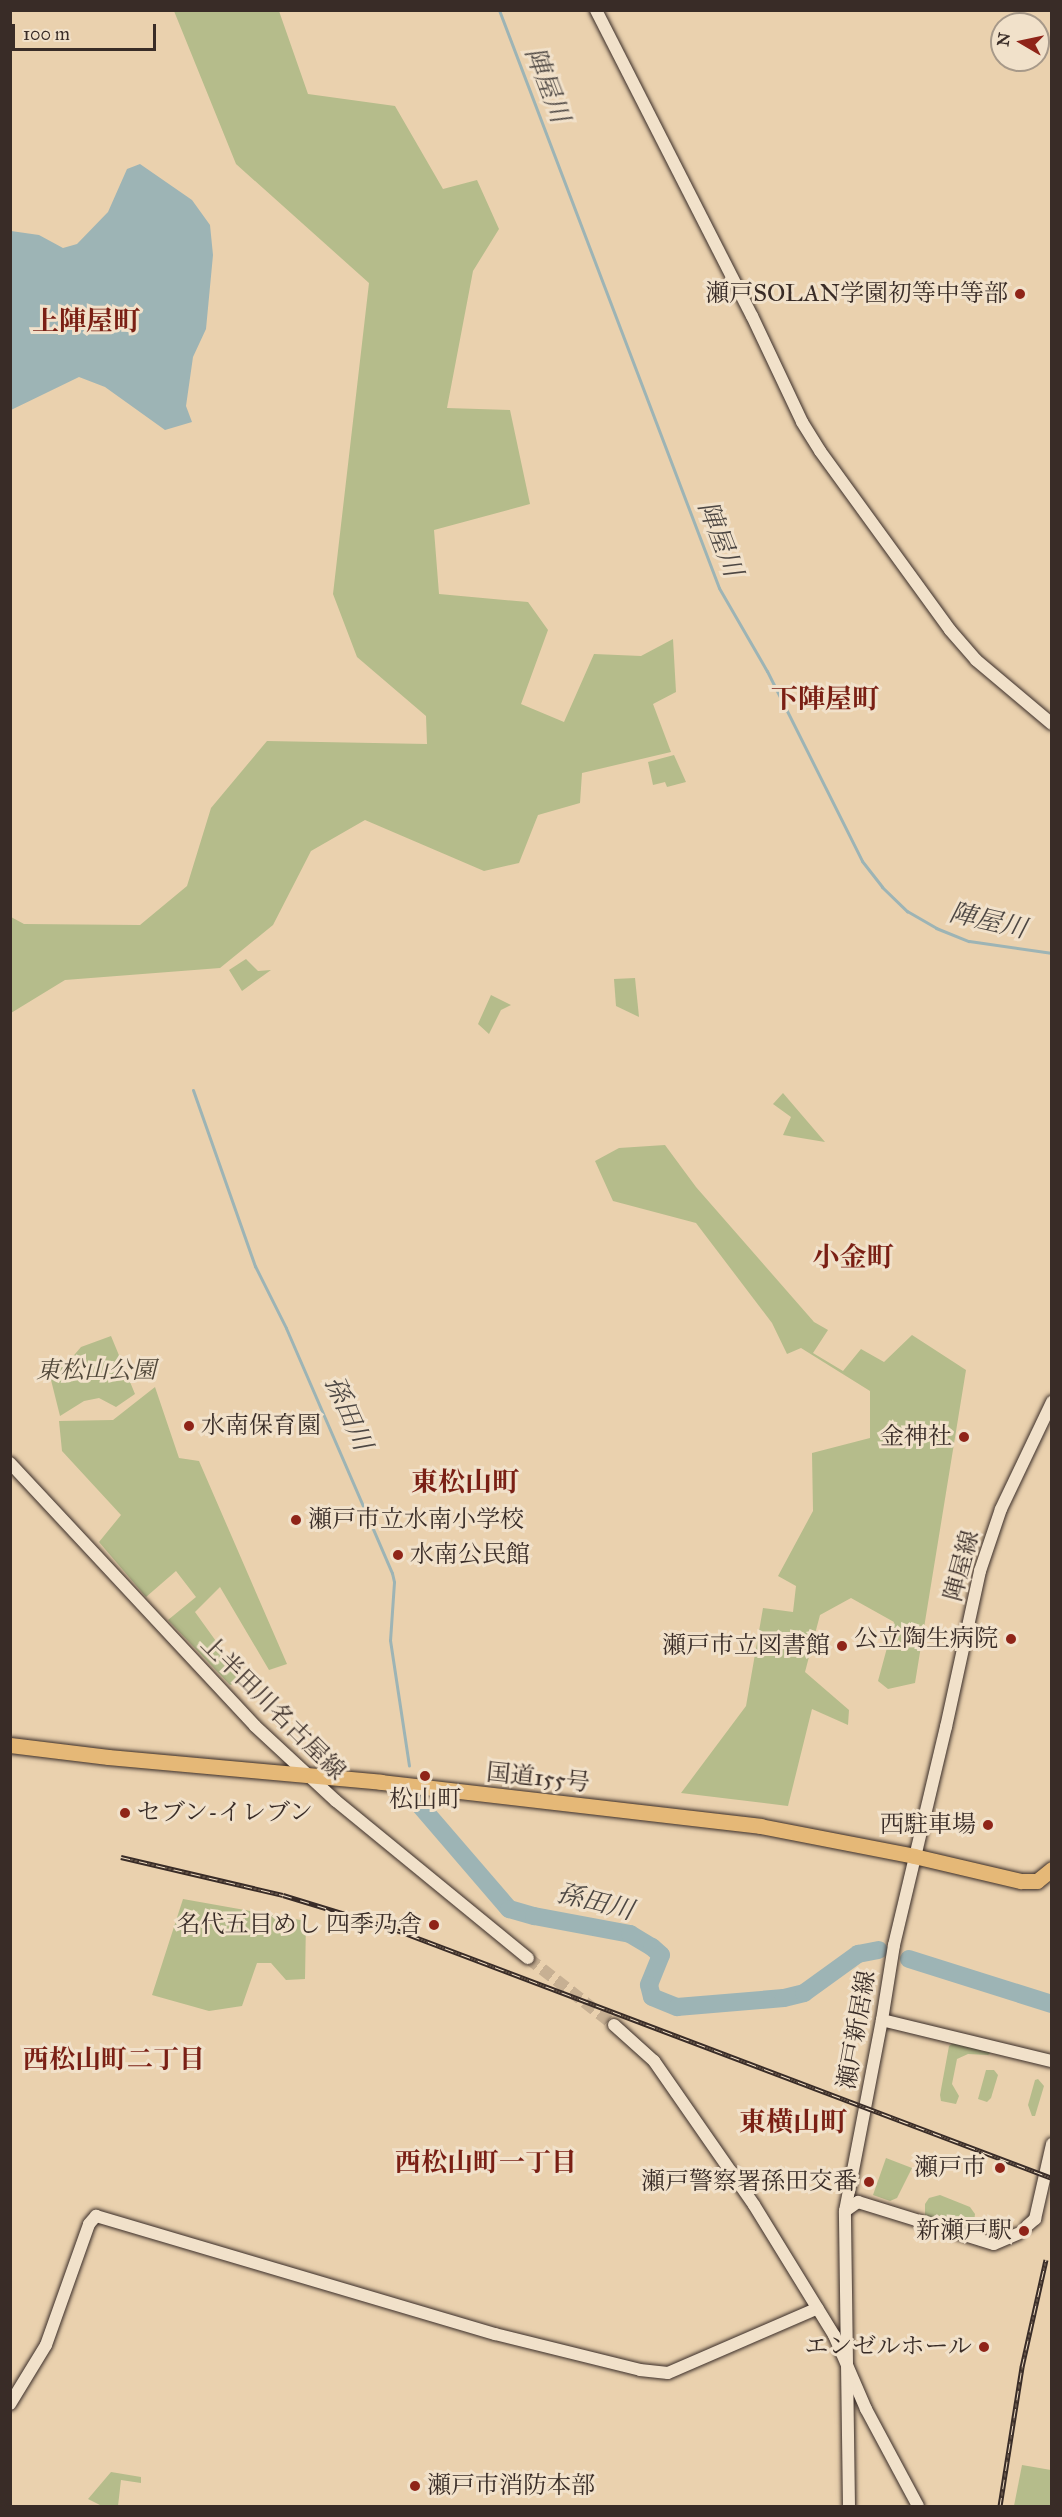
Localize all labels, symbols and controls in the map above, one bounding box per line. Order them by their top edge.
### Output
scale bar [15,12,159,50]
north arrow [990,12,1050,72]
text: 100 m [23,23,70,45]
text: N [993,31,1014,48]
water label: 陣屋川 [518,43,576,127]
place label: 瀬戸SOLAN学園初等中等部 [705,280,1008,308]
marker: 瀬戸SOLAN学園初等中等部 [1013,287,1027,301]
district label: 上陣屋町 [32,305,140,337]
water label: 陣屋川 [691,497,749,581]
district label: 下陣屋町 [771,683,879,715]
water label: 陣屋川 [946,897,1030,945]
district label: 小金町 [813,1241,893,1273]
park label: 東松山公園 [36,1357,156,1385]
water label: 孫田川 [318,1371,378,1455]
place label: 水南保育園 [201,1412,321,1440]
marker: 水南保育園 [182,1419,196,1433]
place label: 金神社 [880,1423,952,1451]
marker: 金神社 [957,1430,971,1444]
district label: 東松山町 [411,1466,519,1498]
place label: 瀬戸市立水南小学校 [308,1506,524,1534]
marker: 瀬戸市立水南小学校 [289,1513,303,1527]
street label: 陣屋線 [939,1527,985,1605]
place label: 水南公民館 [410,1541,530,1569]
marker: 水南公民館 [391,1548,405,1562]
place label: 公立陶生病院 [854,1625,998,1653]
street label: 上半田川名古屋線 [195,1630,351,1786]
marker: 公立陶生病院 [1002,1630,1020,1648]
place label: 瀬戸市立図書館 [662,1632,830,1660]
marker: 瀬戸市立図書館 [835,1639,849,1653]
street label: 国道155号 [485,1758,591,1798]
marker: 松山町 [418,1769,432,1783]
place label: 松山町 [389,1786,461,1814]
place label: セブン-イレブン [137,1799,315,1827]
marker: セブン-イレブン [118,1806,132,1820]
place label: 西駐車場 [880,1811,976,1839]
marker: 西駐車場 [981,1818,995,1832]
water label: 孫田川 [553,1877,637,1927]
place label: 名代五目めし 四季乃舎 [177,1911,422,1939]
marker: 名代五目めし 四季乃舎 [427,1918,441,1932]
street label: 瀬戸新居線 [832,1968,882,2092]
district label: 西松山町二丁目 [23,2044,205,2076]
district label: 東横山町 [739,2106,847,2138]
district label: 西松山町一丁目 [395,2147,577,2179]
place label: 瀬戸市 [914,2154,986,2182]
marker: 瀬戸市 [991,2159,1009,2177]
place label: 瀬戸警察署孫田交番 [641,2168,857,2196]
marker: 瀬戸警察署孫田交番 [862,2175,876,2189]
place label: 新瀬戸駅 [916,2217,1012,2245]
marker: 新瀬戸駅 [1017,2224,1031,2238]
place label: エンゼルホール [804,2333,972,2361]
marker: エンゼルホール [977,2340,991,2354]
place label: 瀬戸市消防本部 [427,2472,595,2500]
marker: 瀬戸市消防本部 [408,2479,422,2493]

